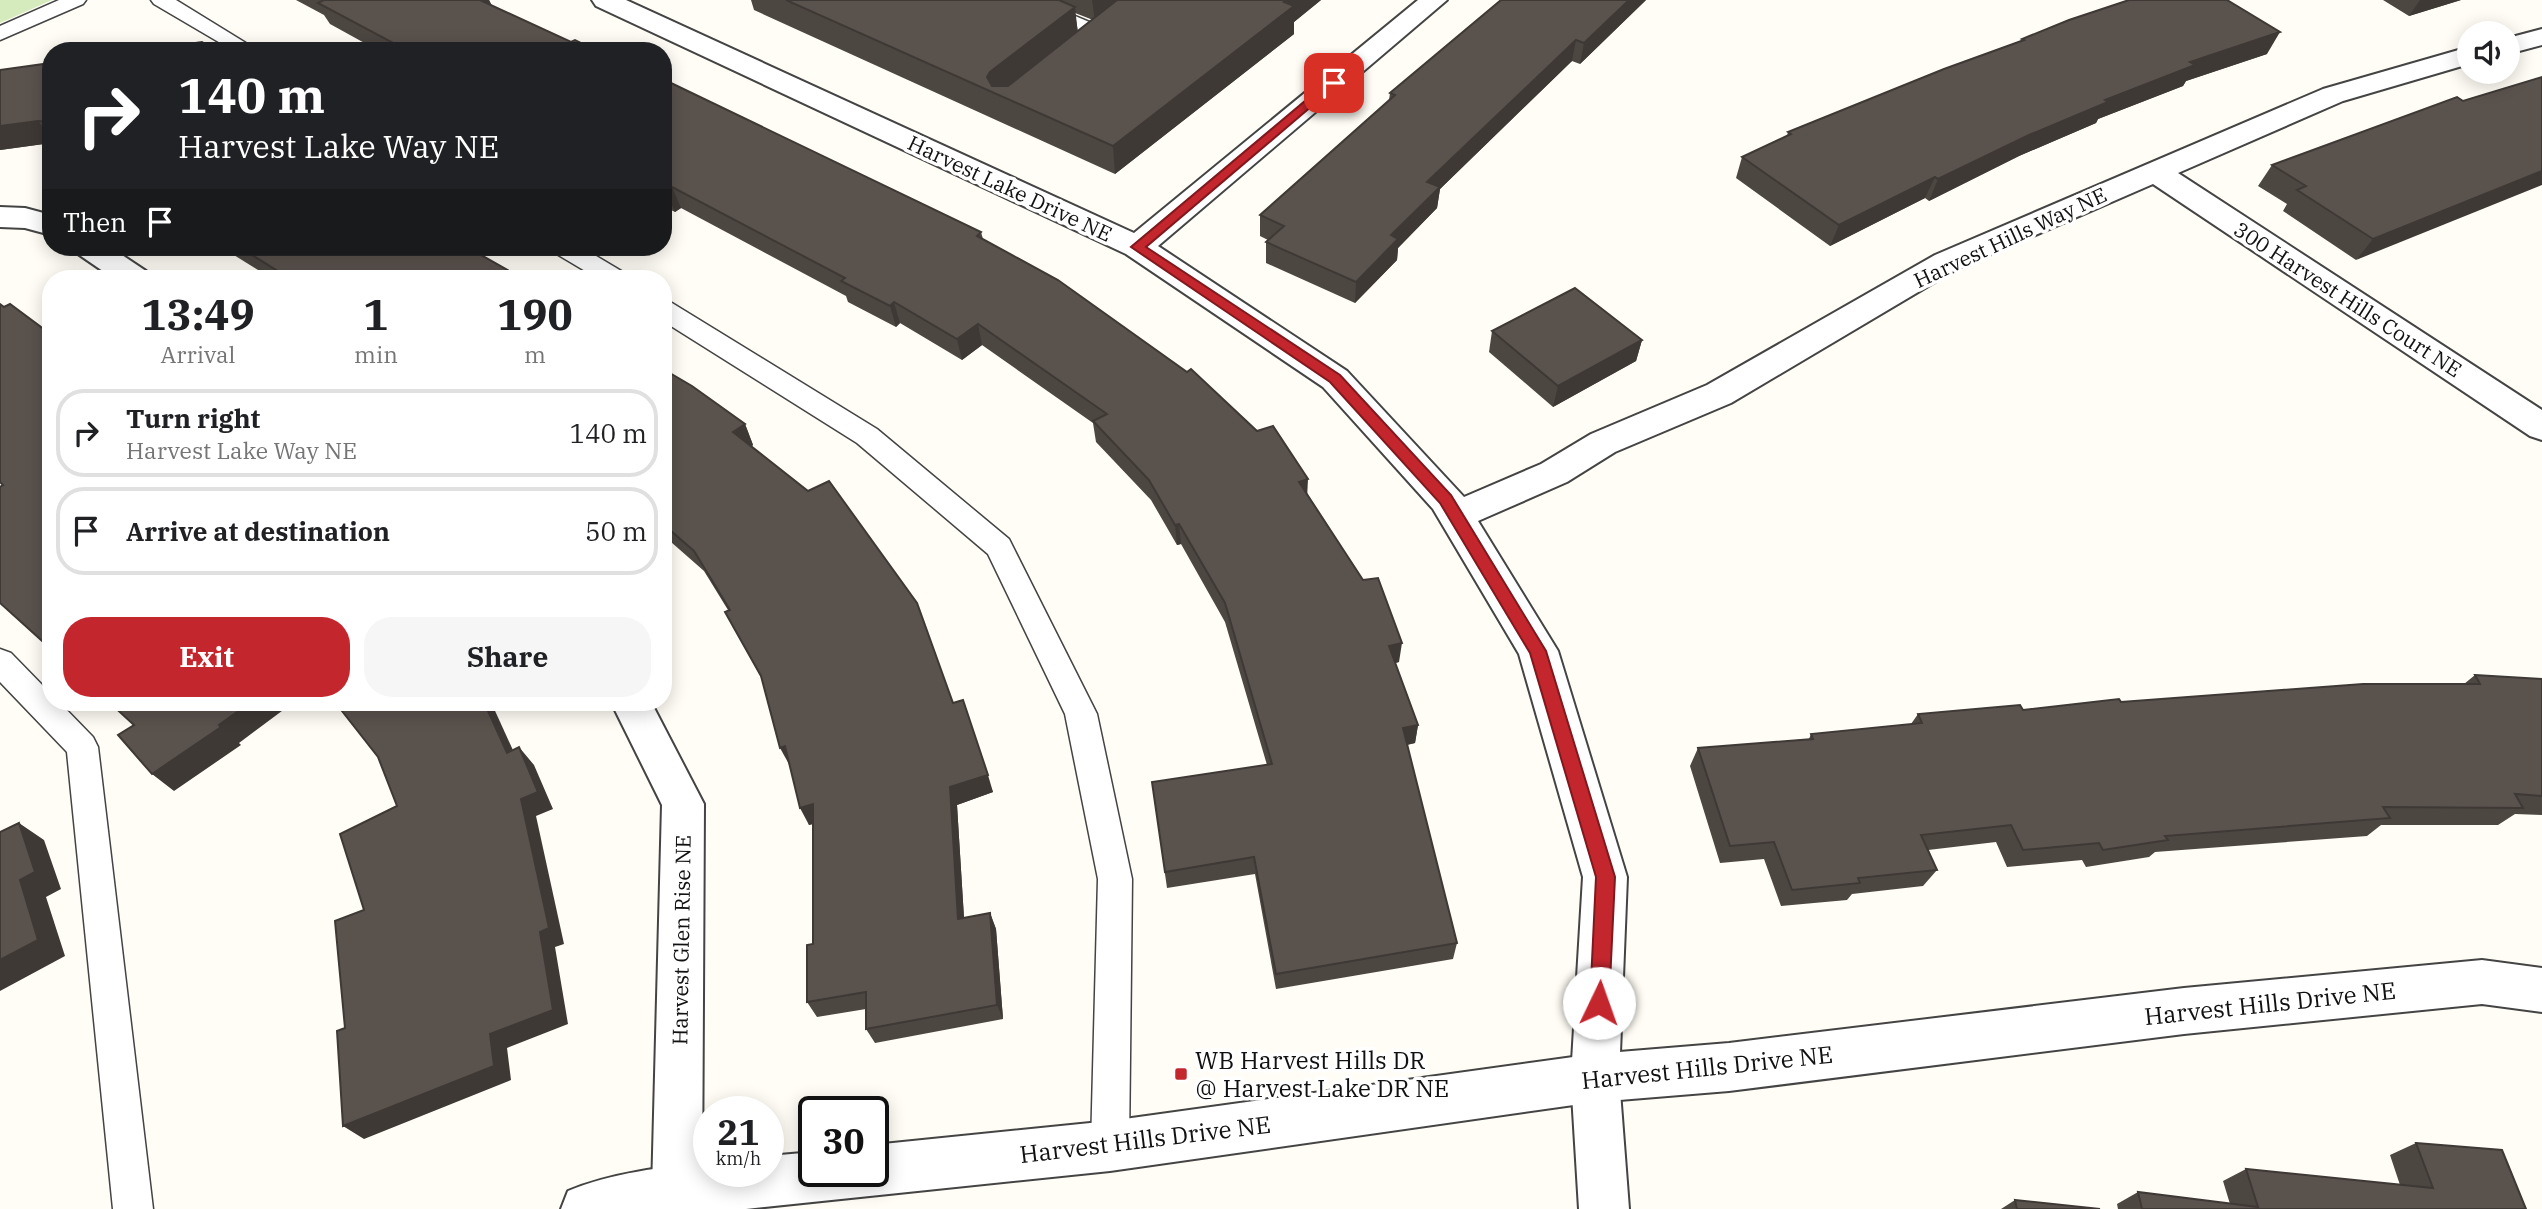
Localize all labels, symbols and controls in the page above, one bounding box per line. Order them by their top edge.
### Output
map controls [2457,21,2520,84]
button: sound [2457,21,2520,84]
pin [1304,53,1364,113]
text: 140 m [178,63,325,126]
icon: arrive [1315,64,1353,102]
icon: right [63,70,154,161]
text: Harvest Lake Way NE [178,125,499,167]
street label: Harvest Lake Drive NE [903,128,1117,248]
street label: Harvest Hills Way NE [1909,180,2111,294]
icon: arrive [141,203,179,241]
text: Then [63,205,127,239]
street label: 300 Harvest Hills Court NE [2229,215,2467,383]
text: 13:49 [141,287,255,342]
text: 1 [363,287,389,342]
text: 190 [497,287,573,342]
text: Arrival [161,339,235,369]
text: min [354,339,398,369]
text: m [524,339,546,369]
text: Turn right [126,401,260,435]
icon: right [67,414,105,452]
text: 140 m [569,416,647,450]
text: Harvest Lake Way NE [126,435,357,465]
icon: arrive [67,512,105,550]
text: Arrive at destination [126,514,390,548]
text: 50 m [585,514,647,548]
button: Exit [63,617,350,697]
button: Share [364,617,651,697]
street label: Harvest Glen Rise NE [665,835,697,1045]
position arrow [1562,966,1636,1040]
street label: Harvest Hills Drive NE [2143,974,2397,1032]
street label: Harvest Hills Drive NE [1580,1038,1834,1096]
place label: WB Harvest Hills DR @ Harvest Lake DR NE [1195,1044,1449,1104]
marker: WB Harvest Hills DR @ Harvest Lake DR NE [1173,1066,1189,1082]
speed limit sign: 30 [798,1096,889,1187]
street label: Harvest Hills Drive NE [1018,1108,1272,1170]
text: 21 [717,1109,760,1155]
text: km/h [716,1147,761,1170]

